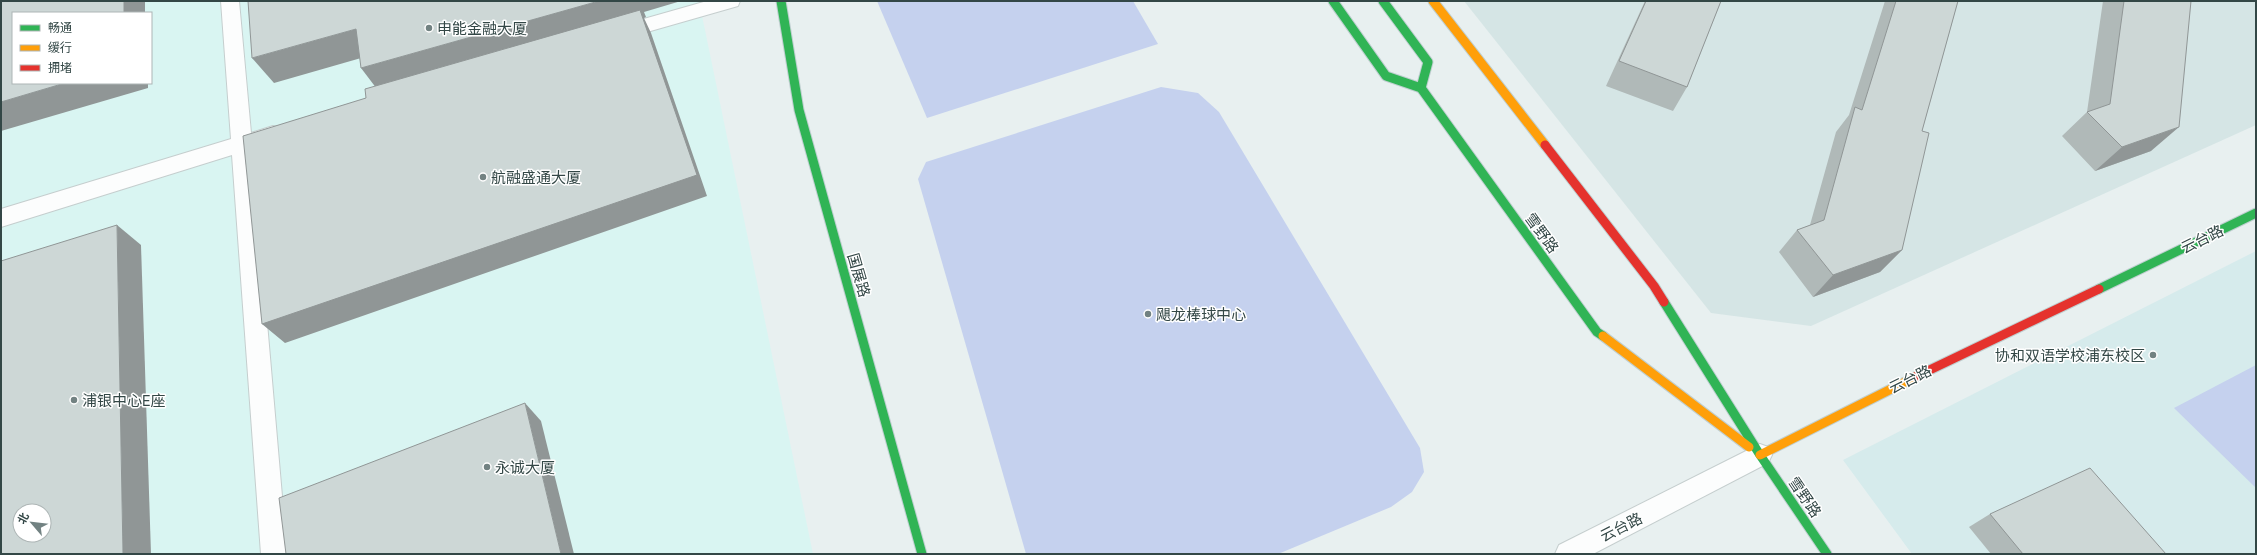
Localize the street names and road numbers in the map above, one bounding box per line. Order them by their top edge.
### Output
street label: 雪野路 [1521,209,1563,257]
street label: 云台路 [2178,221,2226,257]
street label: 国展路 [844,251,874,299]
street label: 云台路 [1886,361,1934,397]
street label: 雪野路 [1785,473,1825,521]
street label: 云台路 [1597,508,1645,546]

